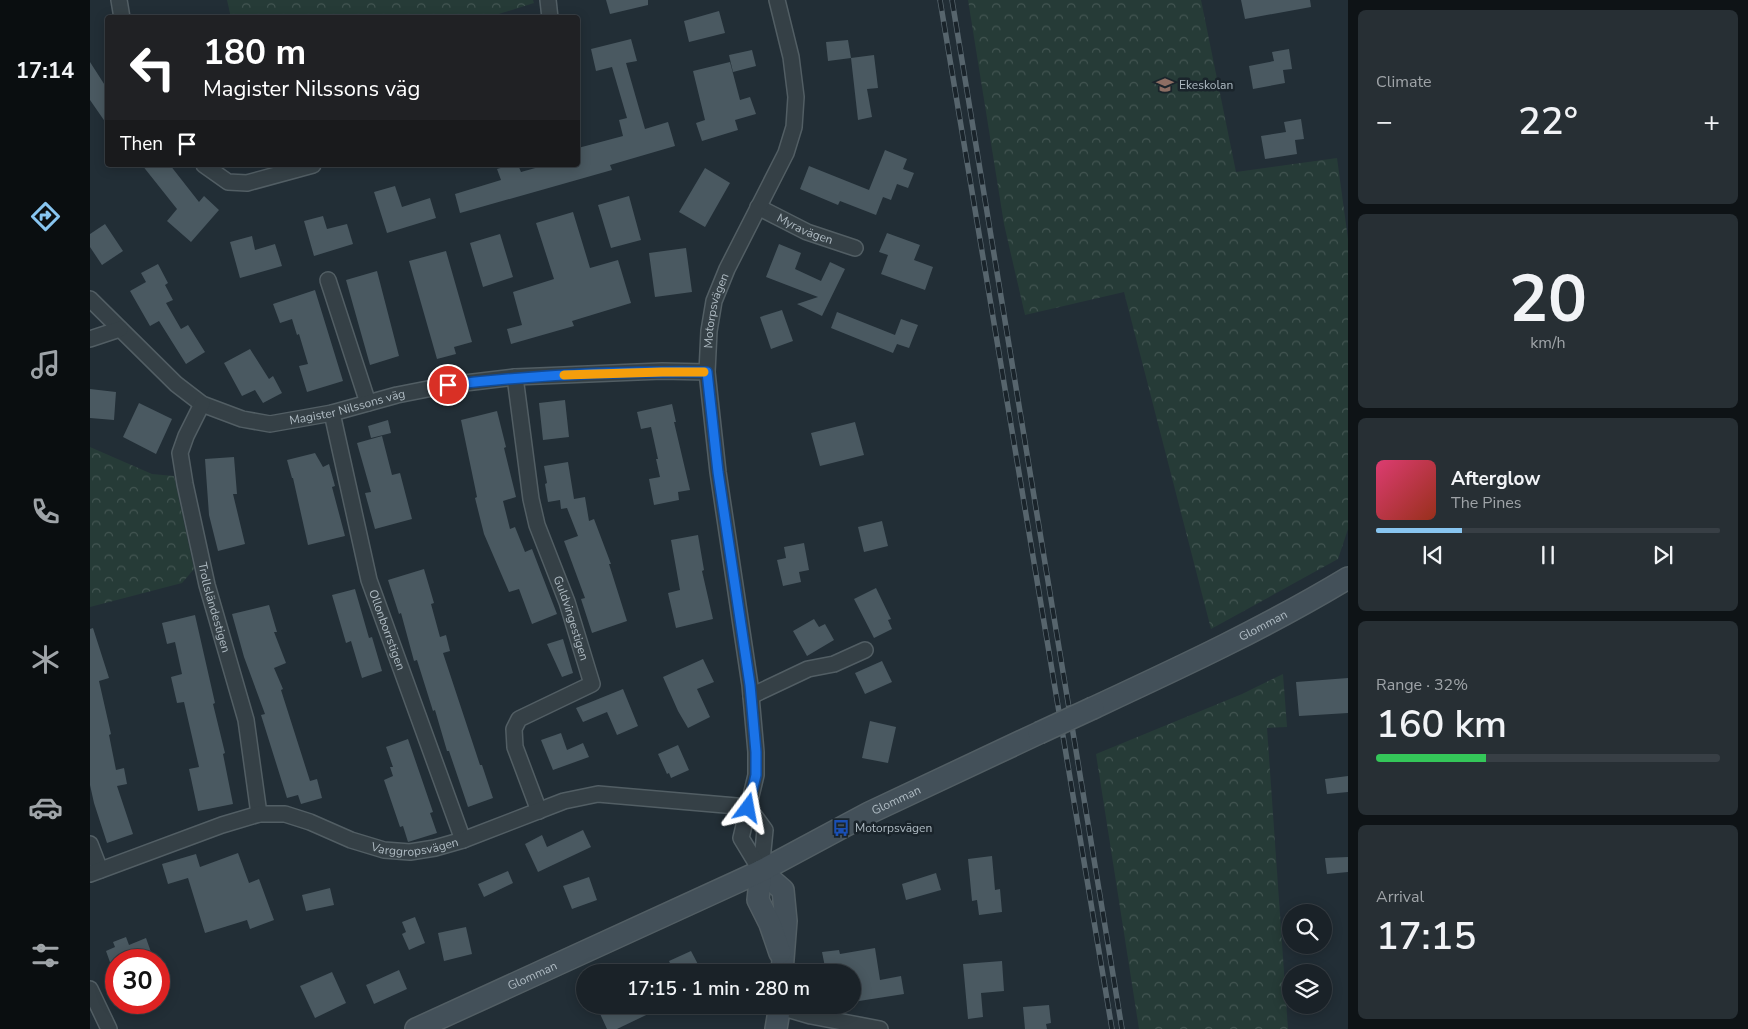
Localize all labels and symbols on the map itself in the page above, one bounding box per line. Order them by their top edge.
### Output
school or university icon: Ekeskolan [1155,75,1175,95]
place label: Ekeskolan [1179,77,1233,93]
street label: Myravägen [774,210,835,248]
street label: Motorpsvägen [700,271,733,349]
pin [427,364,469,406]
street label: Magister Nilssons väg [288,386,406,428]
street label: Trollsländestigen [194,561,234,655]
street label: Guldvingestigen [550,574,592,662]
street label: Ollonborrstigen [365,587,409,672]
street label: Glomman [1236,606,1290,645]
position arrow [721,781,773,833]
street label: Glomman [869,782,923,819]
bus stop icon: Motorpsvägen [831,818,851,838]
place label: Motorpsvägen [855,820,932,836]
street label: Varggropsvägen [368,834,460,860]
speed limit sign: 30 [105,949,170,1014]
street label: Glomman [505,957,560,994]

